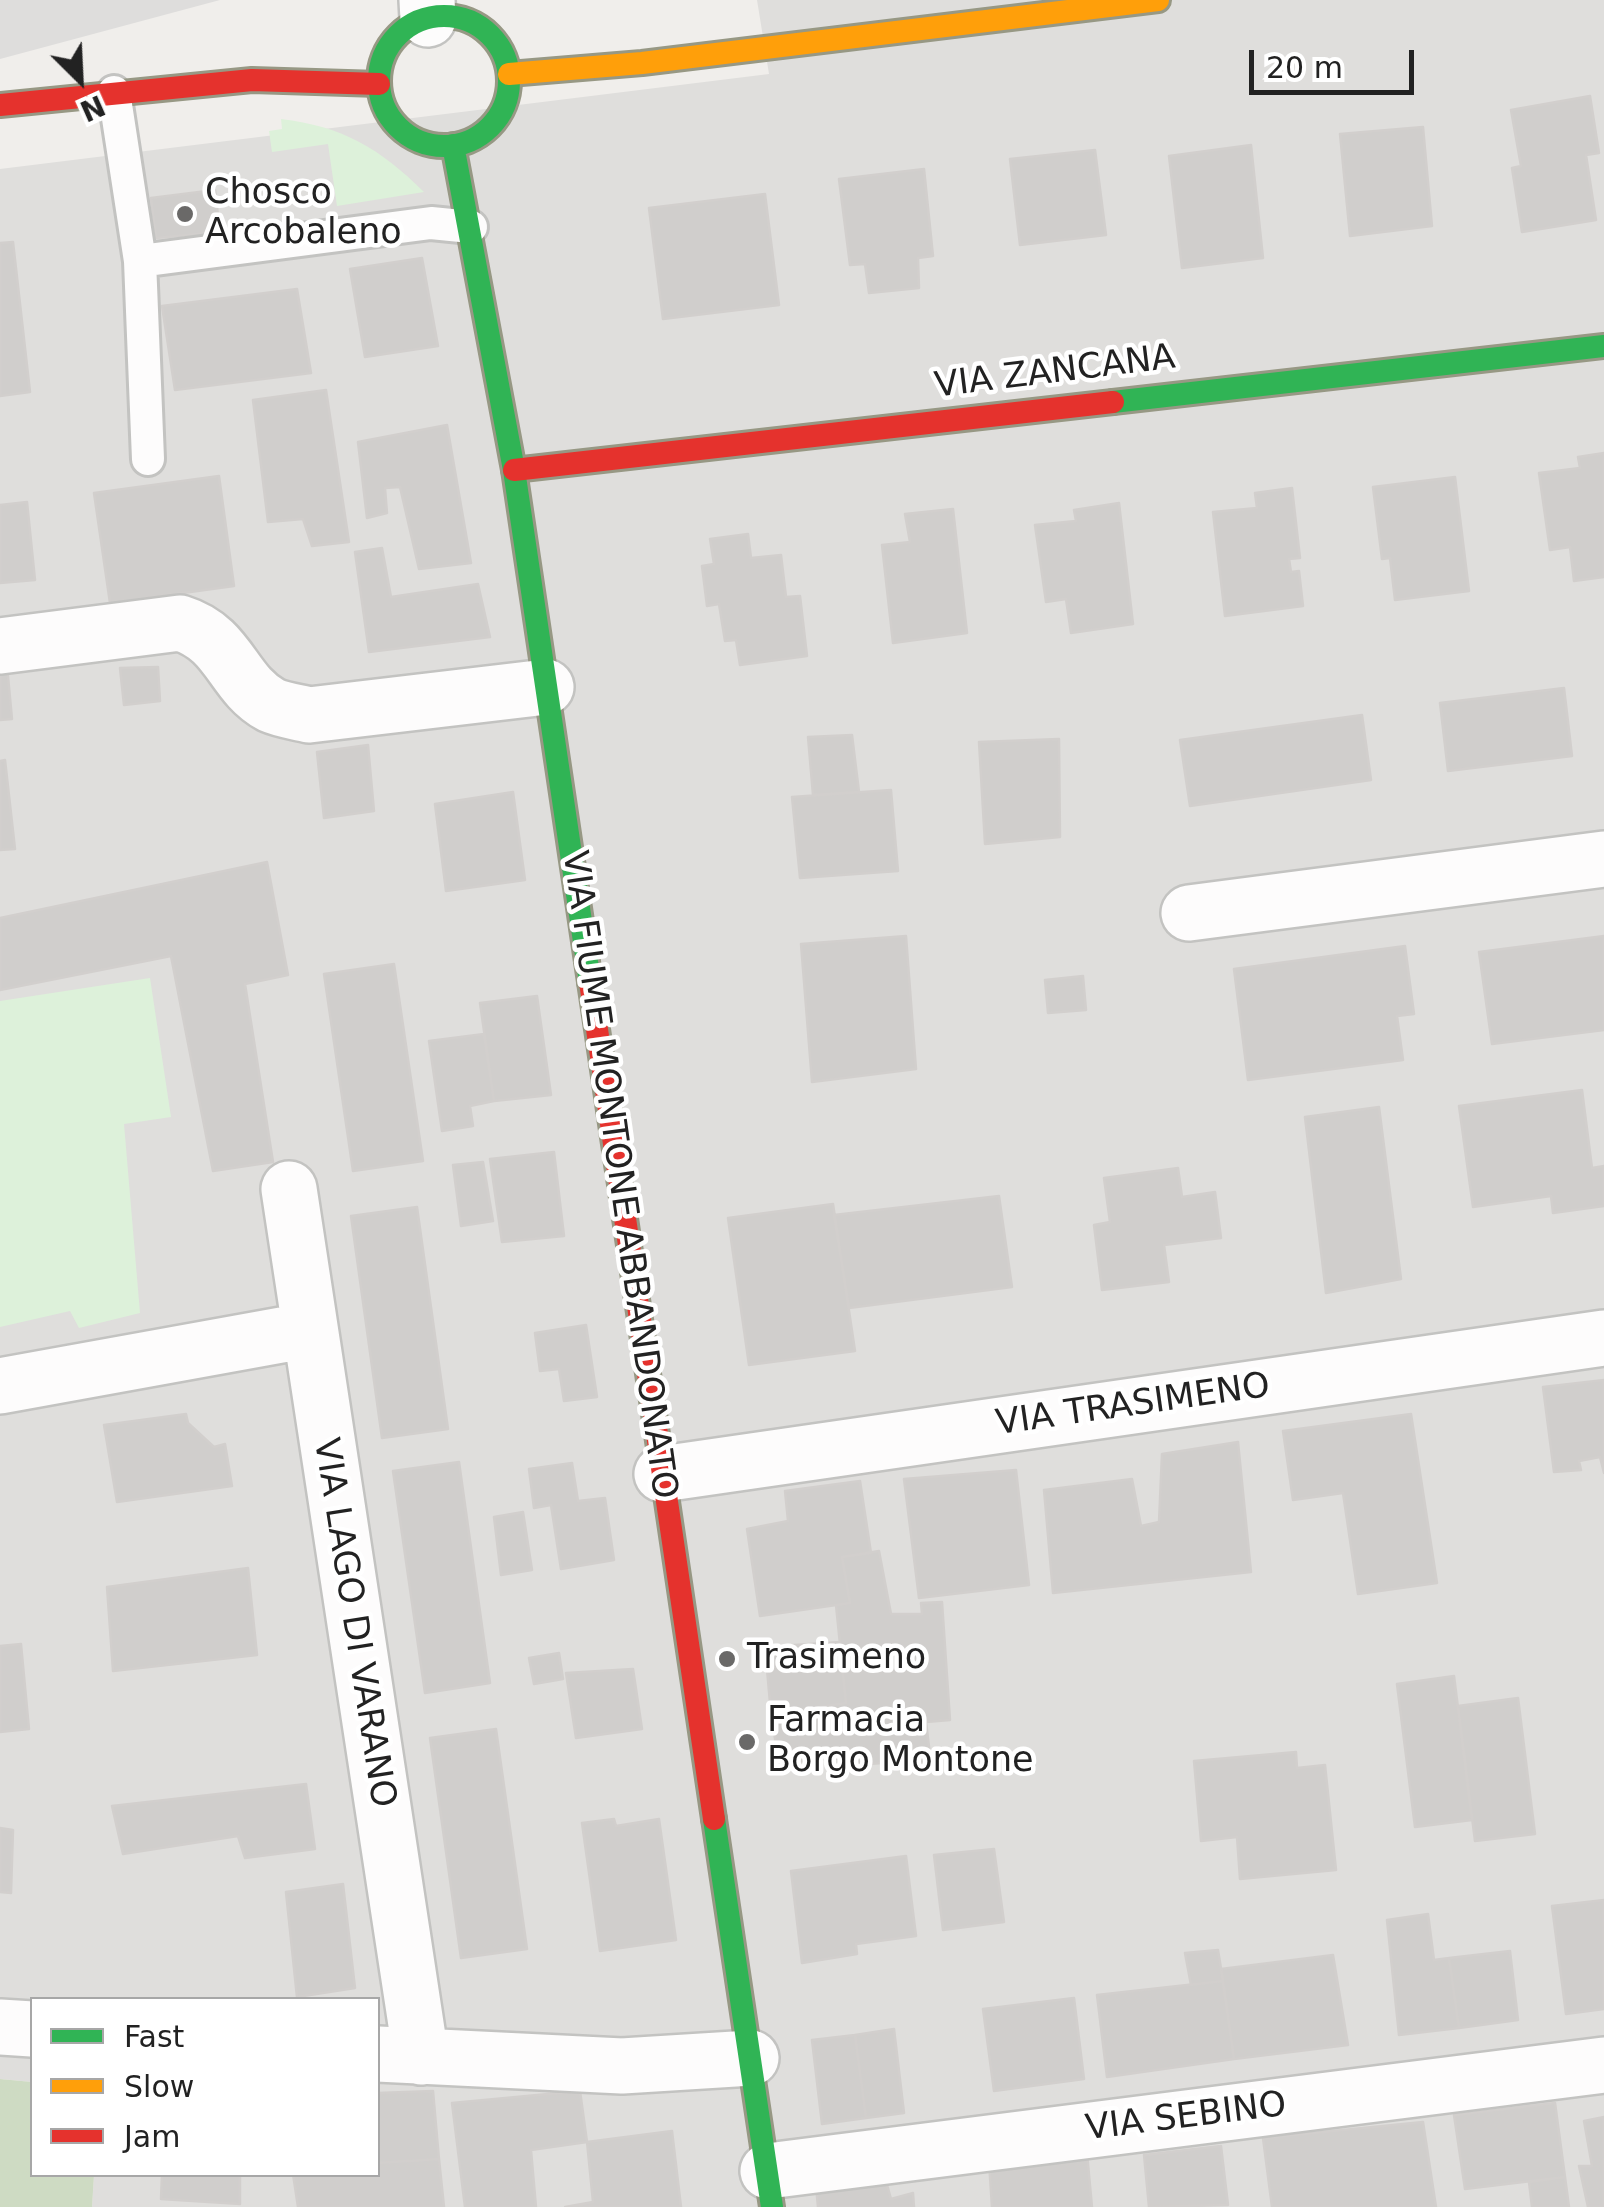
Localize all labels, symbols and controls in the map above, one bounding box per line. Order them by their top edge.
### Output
north arrow [30,30,130,130]
scale bar [1254,30,1419,92]
text: 20 m [1266,50,1343,85]
text: N [75,88,110,128]
place label: Chosco Arcobaleno [205,173,402,255]
marker: Chosco Arcobaleno [174,203,196,225]
street label: VIA ZANCANA [932,337,1178,409]
street label: VIA FIUME MONTONE ABBANDONATO [552,848,684,1502]
street label: VIA TRASIMENO [993,1366,1273,1446]
street label: VIA LAGO DI VARANO [303,1435,403,1811]
place label: Trasimeno [747,1638,926,1680]
marker: Trasimeno [716,1648,738,1670]
place label: Farmacia Borgo Montone [767,1701,1034,1783]
marker: Farmacia Borgo Montone [736,1731,758,1753]
legend [30,1997,380,2177]
text: Fast [124,2019,184,2054]
text: Slow [124,2069,194,2104]
street label: VIA SEBINO [1083,2085,1289,2151]
text: Jam [124,2119,180,2154]

